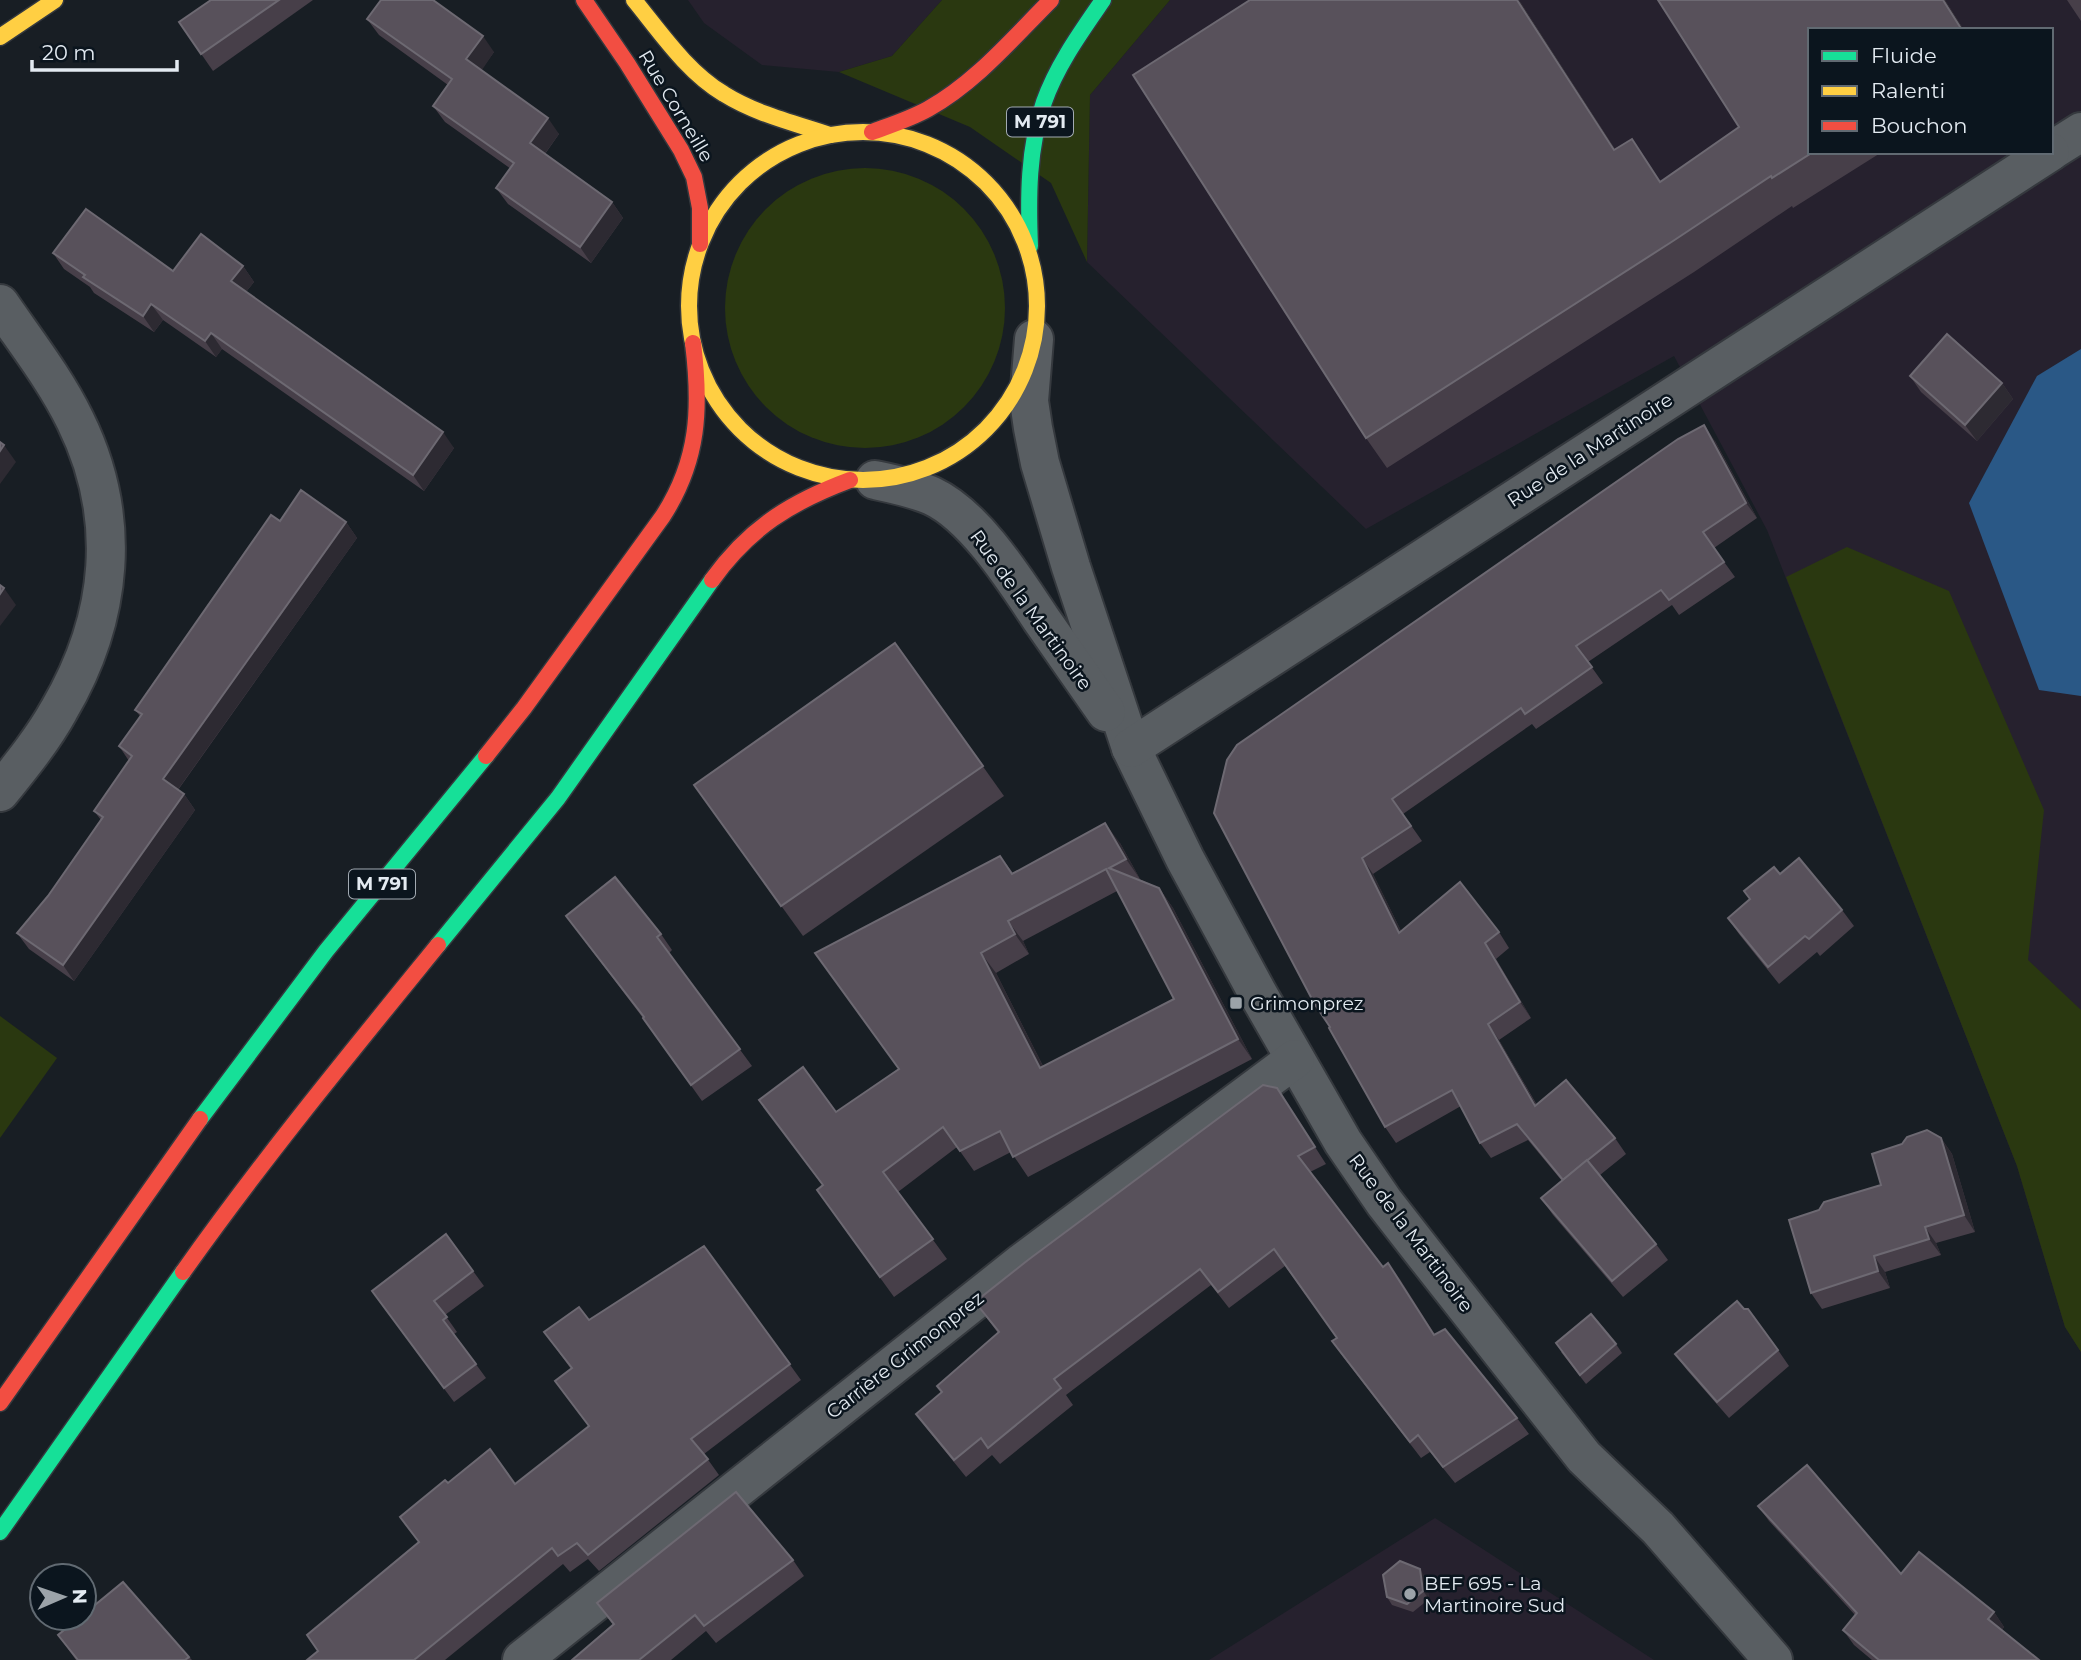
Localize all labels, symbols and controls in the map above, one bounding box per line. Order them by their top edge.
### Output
scale bar [32,28,177,72]
legend [1808,28,2053,154]
text: 20 m [42,40,96,65]
text: Fluide [1871,43,1937,68]
street label: Rue Corneille [634,46,718,166]
text: Ralenti [1871,78,1945,103]
road number: M 791 [1007,107,1073,136]
text: Bouchon [1871,113,1967,138]
street label: Rue de la Martinoire [1503,388,1677,512]
street label: Rue de la Martinoire [965,525,1097,695]
road number: M 791 [349,870,415,898]
place label: Grimonprez [1250,992,1364,1015]
marker: Grimonprez [1228,995,1244,1011]
street label: Rue de la Martinoire [1344,1149,1478,1317]
street label: Carrière Grimonprez [822,1286,988,1424]
north arrow [28,1562,98,1632]
place label: BEF 695 - La Martinoire Sud [1424,1572,1565,1617]
marker: BEF 695 - La Martinoire Sud [1402,1586,1418,1602]
text: N [68,1588,91,1605]

